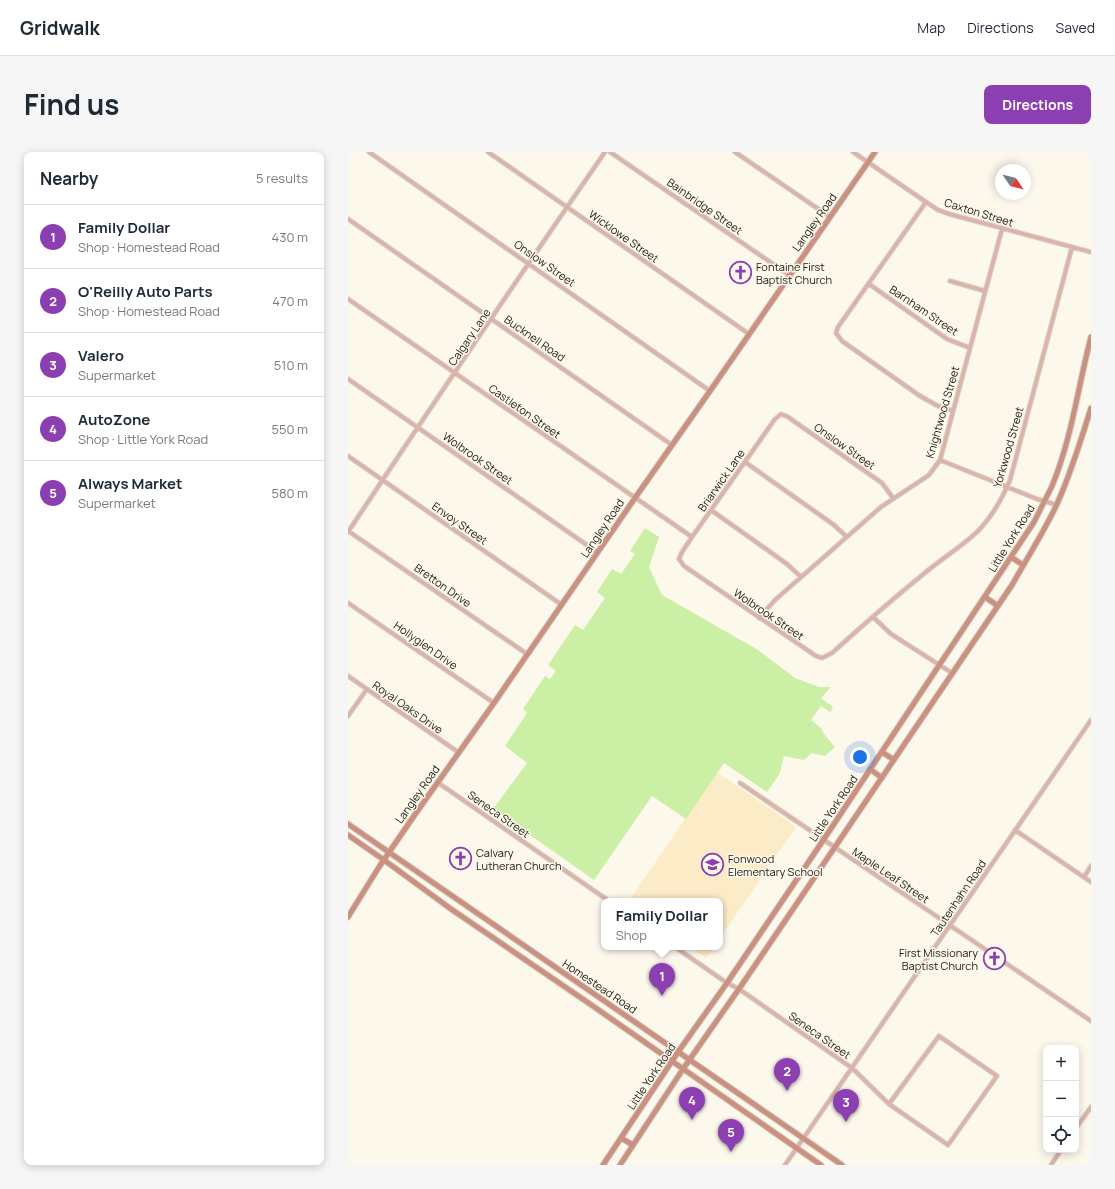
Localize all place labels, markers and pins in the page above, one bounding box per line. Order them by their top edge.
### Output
church icon: Fontaine First Baptist Church [728,259,754,285]
place label: Fontaine First Baptist Church [756,259,832,287]
church icon: Calvary Lutheran Church [447,845,473,871]
place label: Calvary Lutheran Church [476,845,562,873]
school or university icon: Fonwood Elementary School [700,851,726,877]
place label: Fonwood Elementary School [728,851,823,879]
place label: First Missionary Baptist Church [899,945,978,973]
church icon: First Missionary Baptist Church [981,945,1007,971]
pin: 1 [649,963,675,996]
pin: 2 [774,1058,800,1091]
pin: 4 [679,1087,705,1120]
pin: 3 [833,1089,859,1122]
pin: 5 [718,1119,744,1152]

